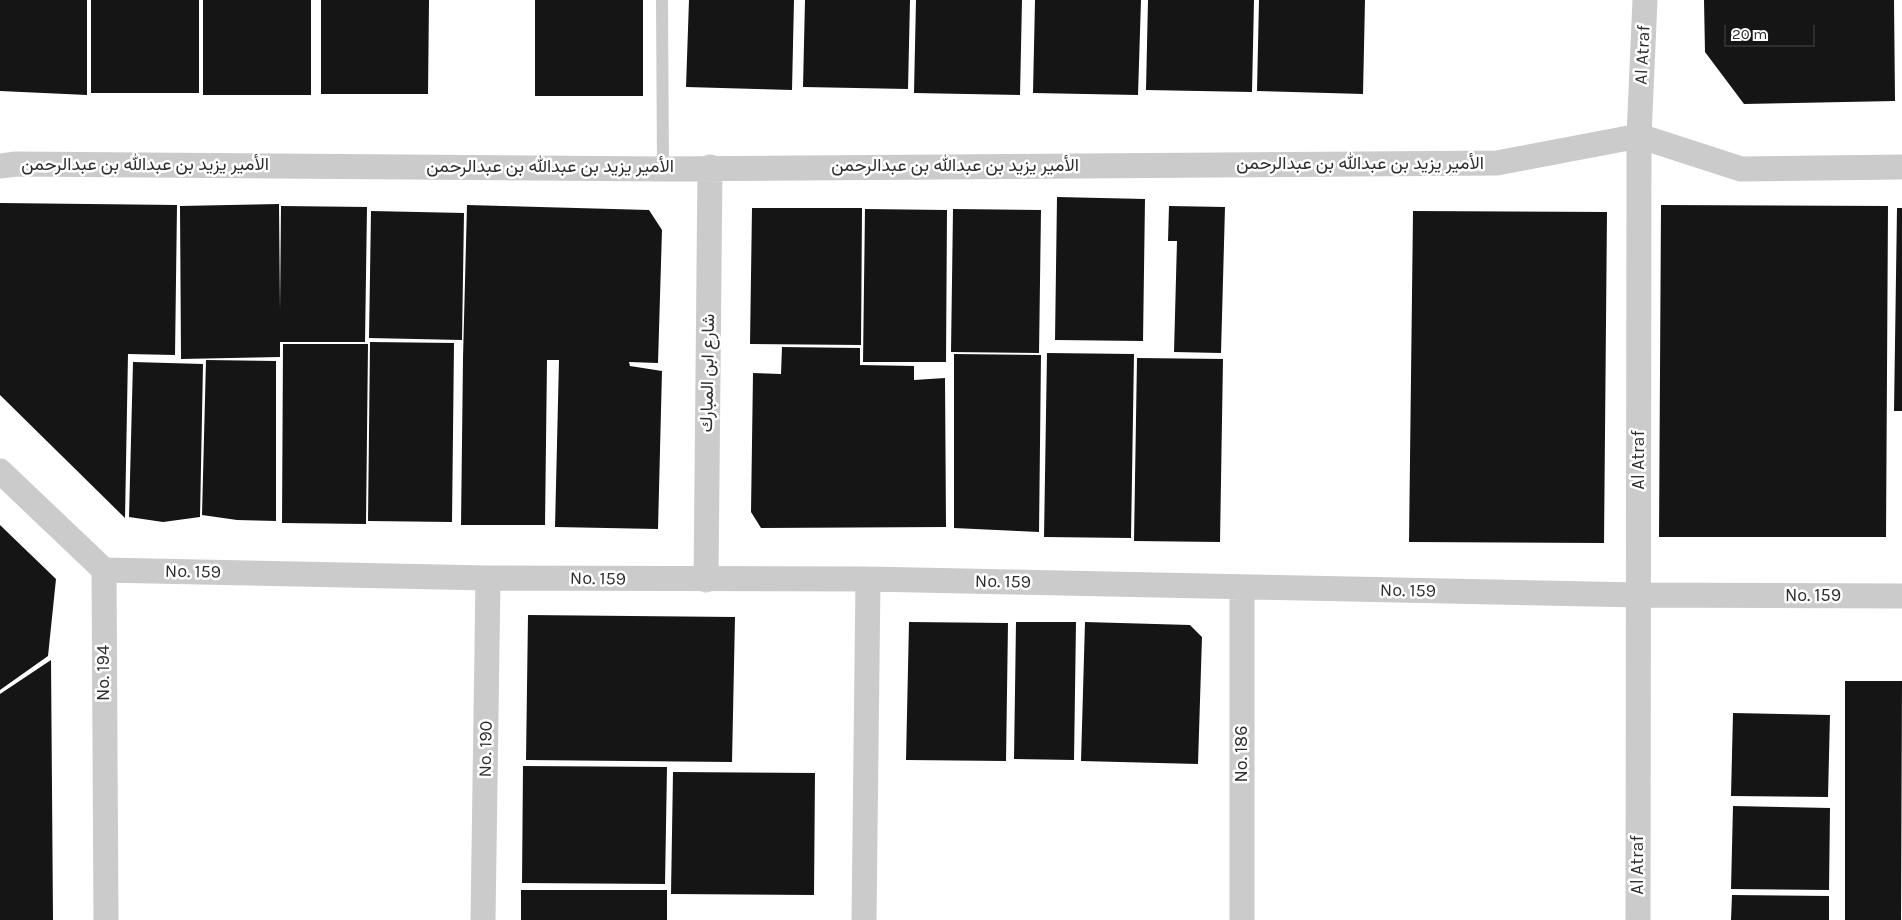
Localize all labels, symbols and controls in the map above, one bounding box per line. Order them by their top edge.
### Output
scale bar [1727,15,1818,47]
street label: Al Atraf [1631,25,1655,85]
text: 20 m [1732,25,1767,43]
street label: الأمير يزيد بن عبدالله بن عبدالرحمن [1236,153,1484,175]
street label: الأمير يزيد بن عبدالله بن عبدالرحمن [21,154,269,176]
street label: الأمير يزيد بن عبدالله بن عبدالرحمن [831,155,1079,177]
street label: الأمير يزيد بن عبدالله بن عبدالرحمن [426,156,674,178]
street label: شارع ابن المبارك [696,314,720,432]
street label: Al Atraf [1628,430,1650,490]
street label: No. 159 [165,561,221,583]
street label: No. 159 [570,568,626,590]
street label: No. 159 [975,571,1031,593]
street label: No. 159 [1380,580,1436,602]
street label: No. 159 [1785,585,1841,607]
street label: No. 194 [93,645,115,701]
street label: No. 190 [475,720,497,778]
street label: No. 186 [1231,726,1253,782]
street label: Al Atraf [1627,835,1649,895]

